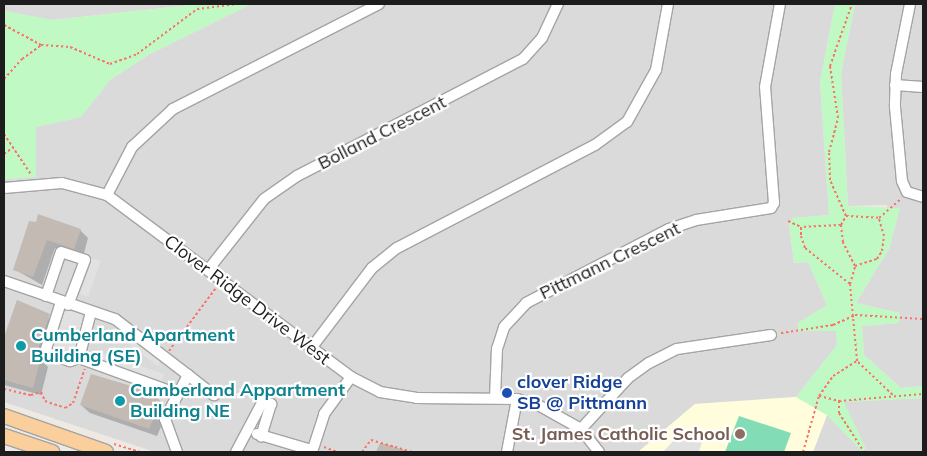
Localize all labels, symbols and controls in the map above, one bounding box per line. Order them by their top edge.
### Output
street label: Bolland Crescent [314,91,450,175]
street label: Pittmann Crescent [536,218,684,304]
street label: Clover Ridge Drive West [160,231,334,369]
place label: Cumberland Apartment Building (SE) [31,325,235,368]
marker: Cumberland Apartment Building (SE) [15,340,27,352]
place label: clover Ridge SB @ Pittmann [517,372,647,414]
place label: Cumberland Appartment Building NE [130,380,345,422]
marker: clover Ridge SB @ Pittmann [501,387,513,399]
marker: Cumberland Appartment Building NE [114,395,126,407]
place label: St. James Catholic School [512,423,730,445]
marker: St. James Catholic School [734,428,746,440]

